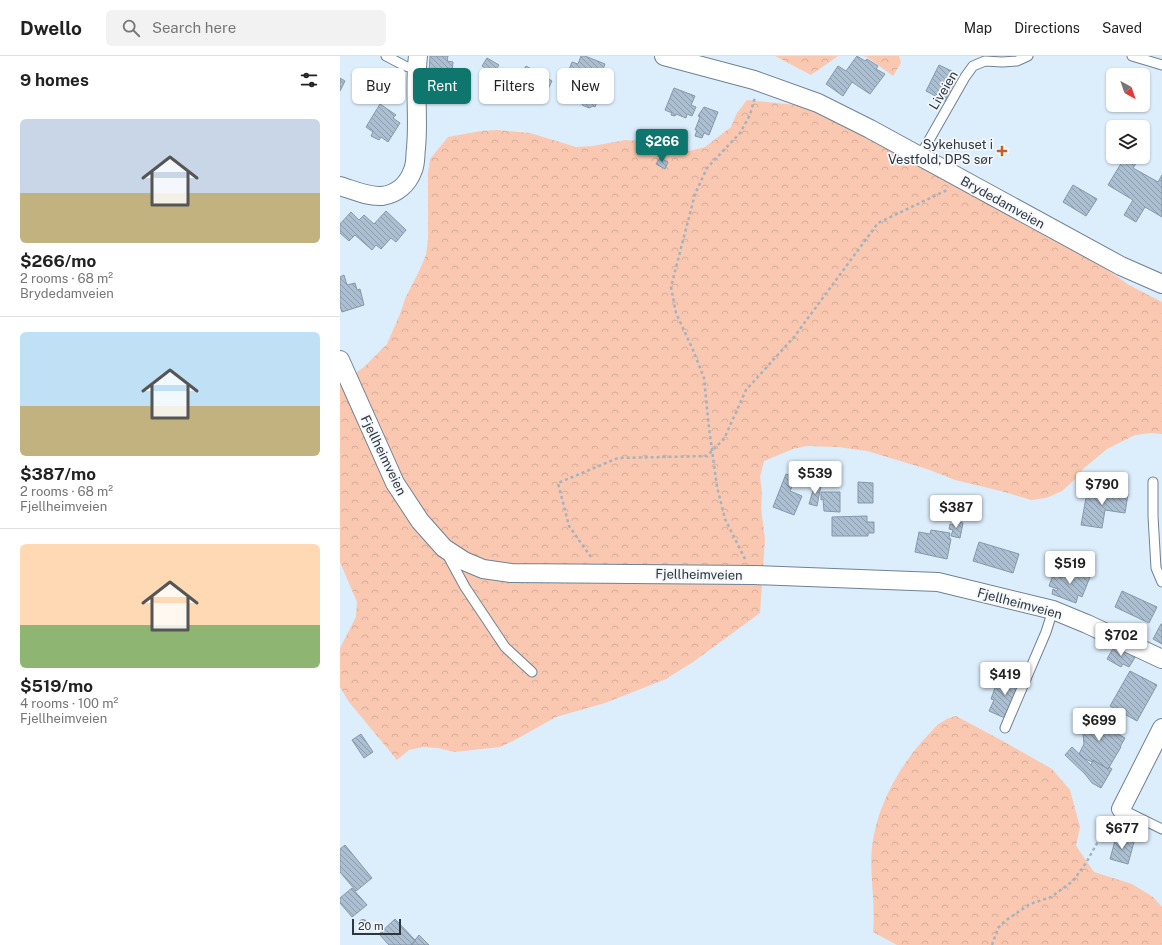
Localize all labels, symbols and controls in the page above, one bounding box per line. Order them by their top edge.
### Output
search box [106,10,386,46]
text: Dwello [20,17,82,39]
icon: search [120,17,142,39]
text: Search here [152,19,236,36]
text: Map [964,20,992,36]
text: Directions [1014,20,1080,36]
text: Saved [1102,20,1142,36]
chip: Buy [352,68,405,104]
chip: Rent [413,68,471,104]
chip: Filters [479,68,549,104]
chip: New [557,68,614,104]
street label: Liveien [926,68,961,112]
north arrow [1106,68,1150,112]
map controls [1106,68,1150,164]
icon: filters [298,69,320,91]
text: 9 homes [20,70,89,90]
button: layers [1106,120,1150,164]
pin: $266 [638,129,686,163]
text: $266 [645,134,679,149]
place label: Sykehuset i Vestfold, DPS sør [888,137,993,167]
icon: home [134,145,206,217]
marker: Sykehuset i Vestfold, DPS sør [996,145,1008,157]
street label: Brydedamveien [958,173,1047,232]
text: $266/mo [20,251,96,271]
text: 2 rooms · 68 m² [20,271,113,286]
text: Brydedamveien [20,286,114,301]
icon: home [134,358,206,430]
street label: Fjellheimveien [358,413,409,498]
pin: $539 [791,461,839,495]
text: $387/mo [20,464,96,484]
text: $539 [798,466,832,481]
pin: $790 [1078,472,1126,506]
text: $790 [1085,477,1119,492]
text: 2 rooms · 68 m² [20,484,113,499]
pin: $387 [932,495,980,529]
text: Fjellheimveien [20,499,107,514]
text: $387 [939,500,973,515]
pin: $519 [1046,551,1094,585]
text: $519 [1054,556,1086,571]
street label: Fjellheimveien [655,566,743,583]
icon: home [134,570,206,642]
street label: Fjellheimveien [976,585,1064,622]
pin: $702 [1097,623,1145,657]
text: $702 [1104,628,1138,643]
pin: $419 [981,662,1029,696]
text: $419 [989,667,1021,682]
text: $519/mo [20,676,93,696]
text: 4 rooms · 100 m² [20,696,118,711]
pin: $699 [1075,708,1123,742]
text: Fjellheimveien [20,711,107,726]
text: $699 [1082,713,1116,728]
pin: $677 [1098,816,1146,850]
text: $677 [1105,821,1139,836]
scale bar [352,917,401,936]
text: 20 m [358,920,383,932]

